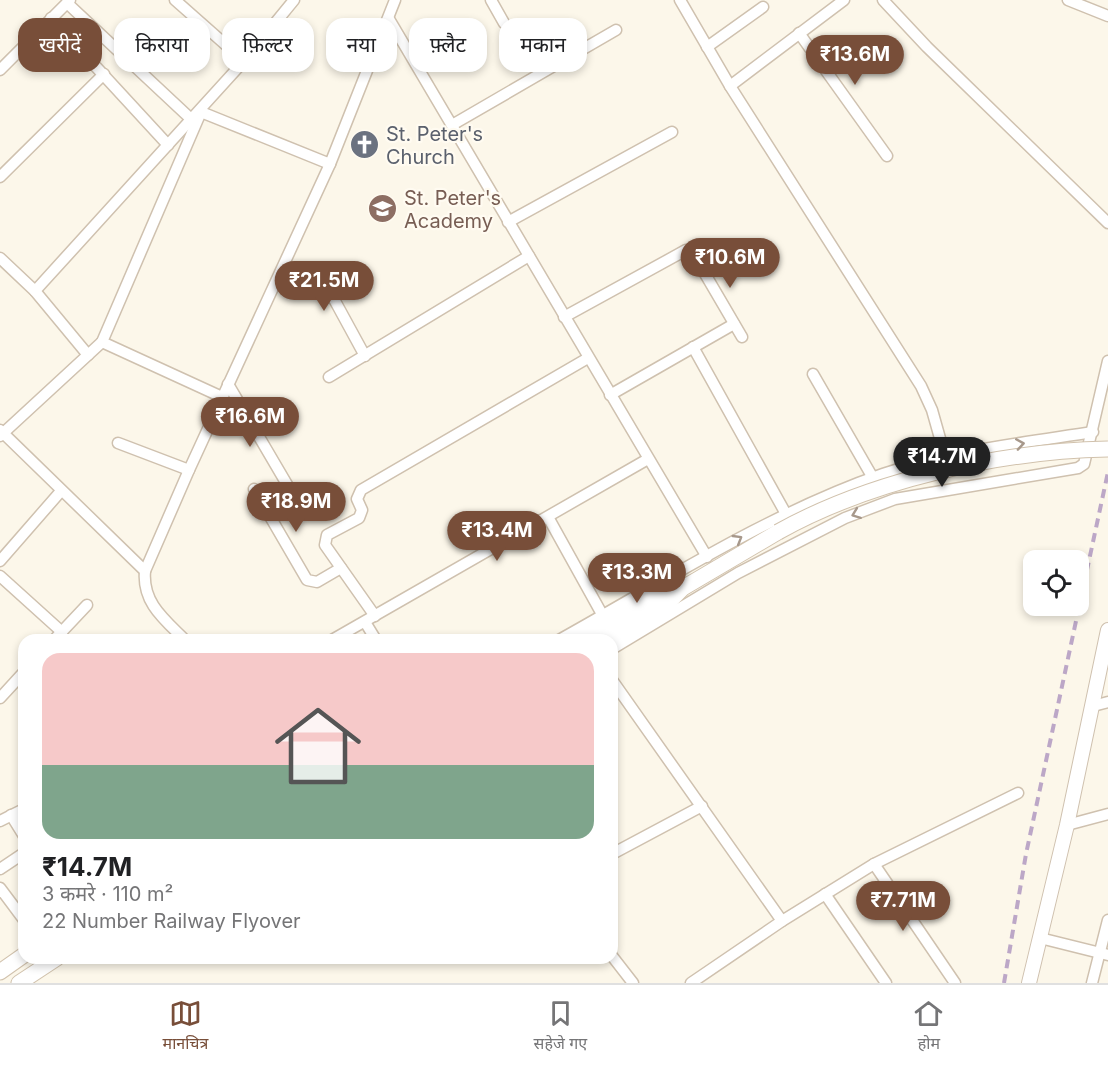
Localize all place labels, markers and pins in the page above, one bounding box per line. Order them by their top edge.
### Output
pin: ₹13.6M [806,35,904,86]
place label: St. Peter's Church [386,122,483,169]
church icon: St. Peter's Church [349,129,381,161]
place label: St. Peter's Academy [404,186,501,233]
school or university icon: St. Peter's Academy [367,193,399,225]
pin: ₹10.6M [681,238,779,289]
pin: ₹21.5M [275,261,373,312]
pin: ₹16.6M [201,397,299,448]
pin: ₹14.7M [893,437,991,488]
pin: ₹18.9M [247,482,345,533]
pin: ₹13.4M [448,511,546,562]
pin: ₹13.3M [588,553,686,604]
pin: ₹7.71M [854,881,952,932]

